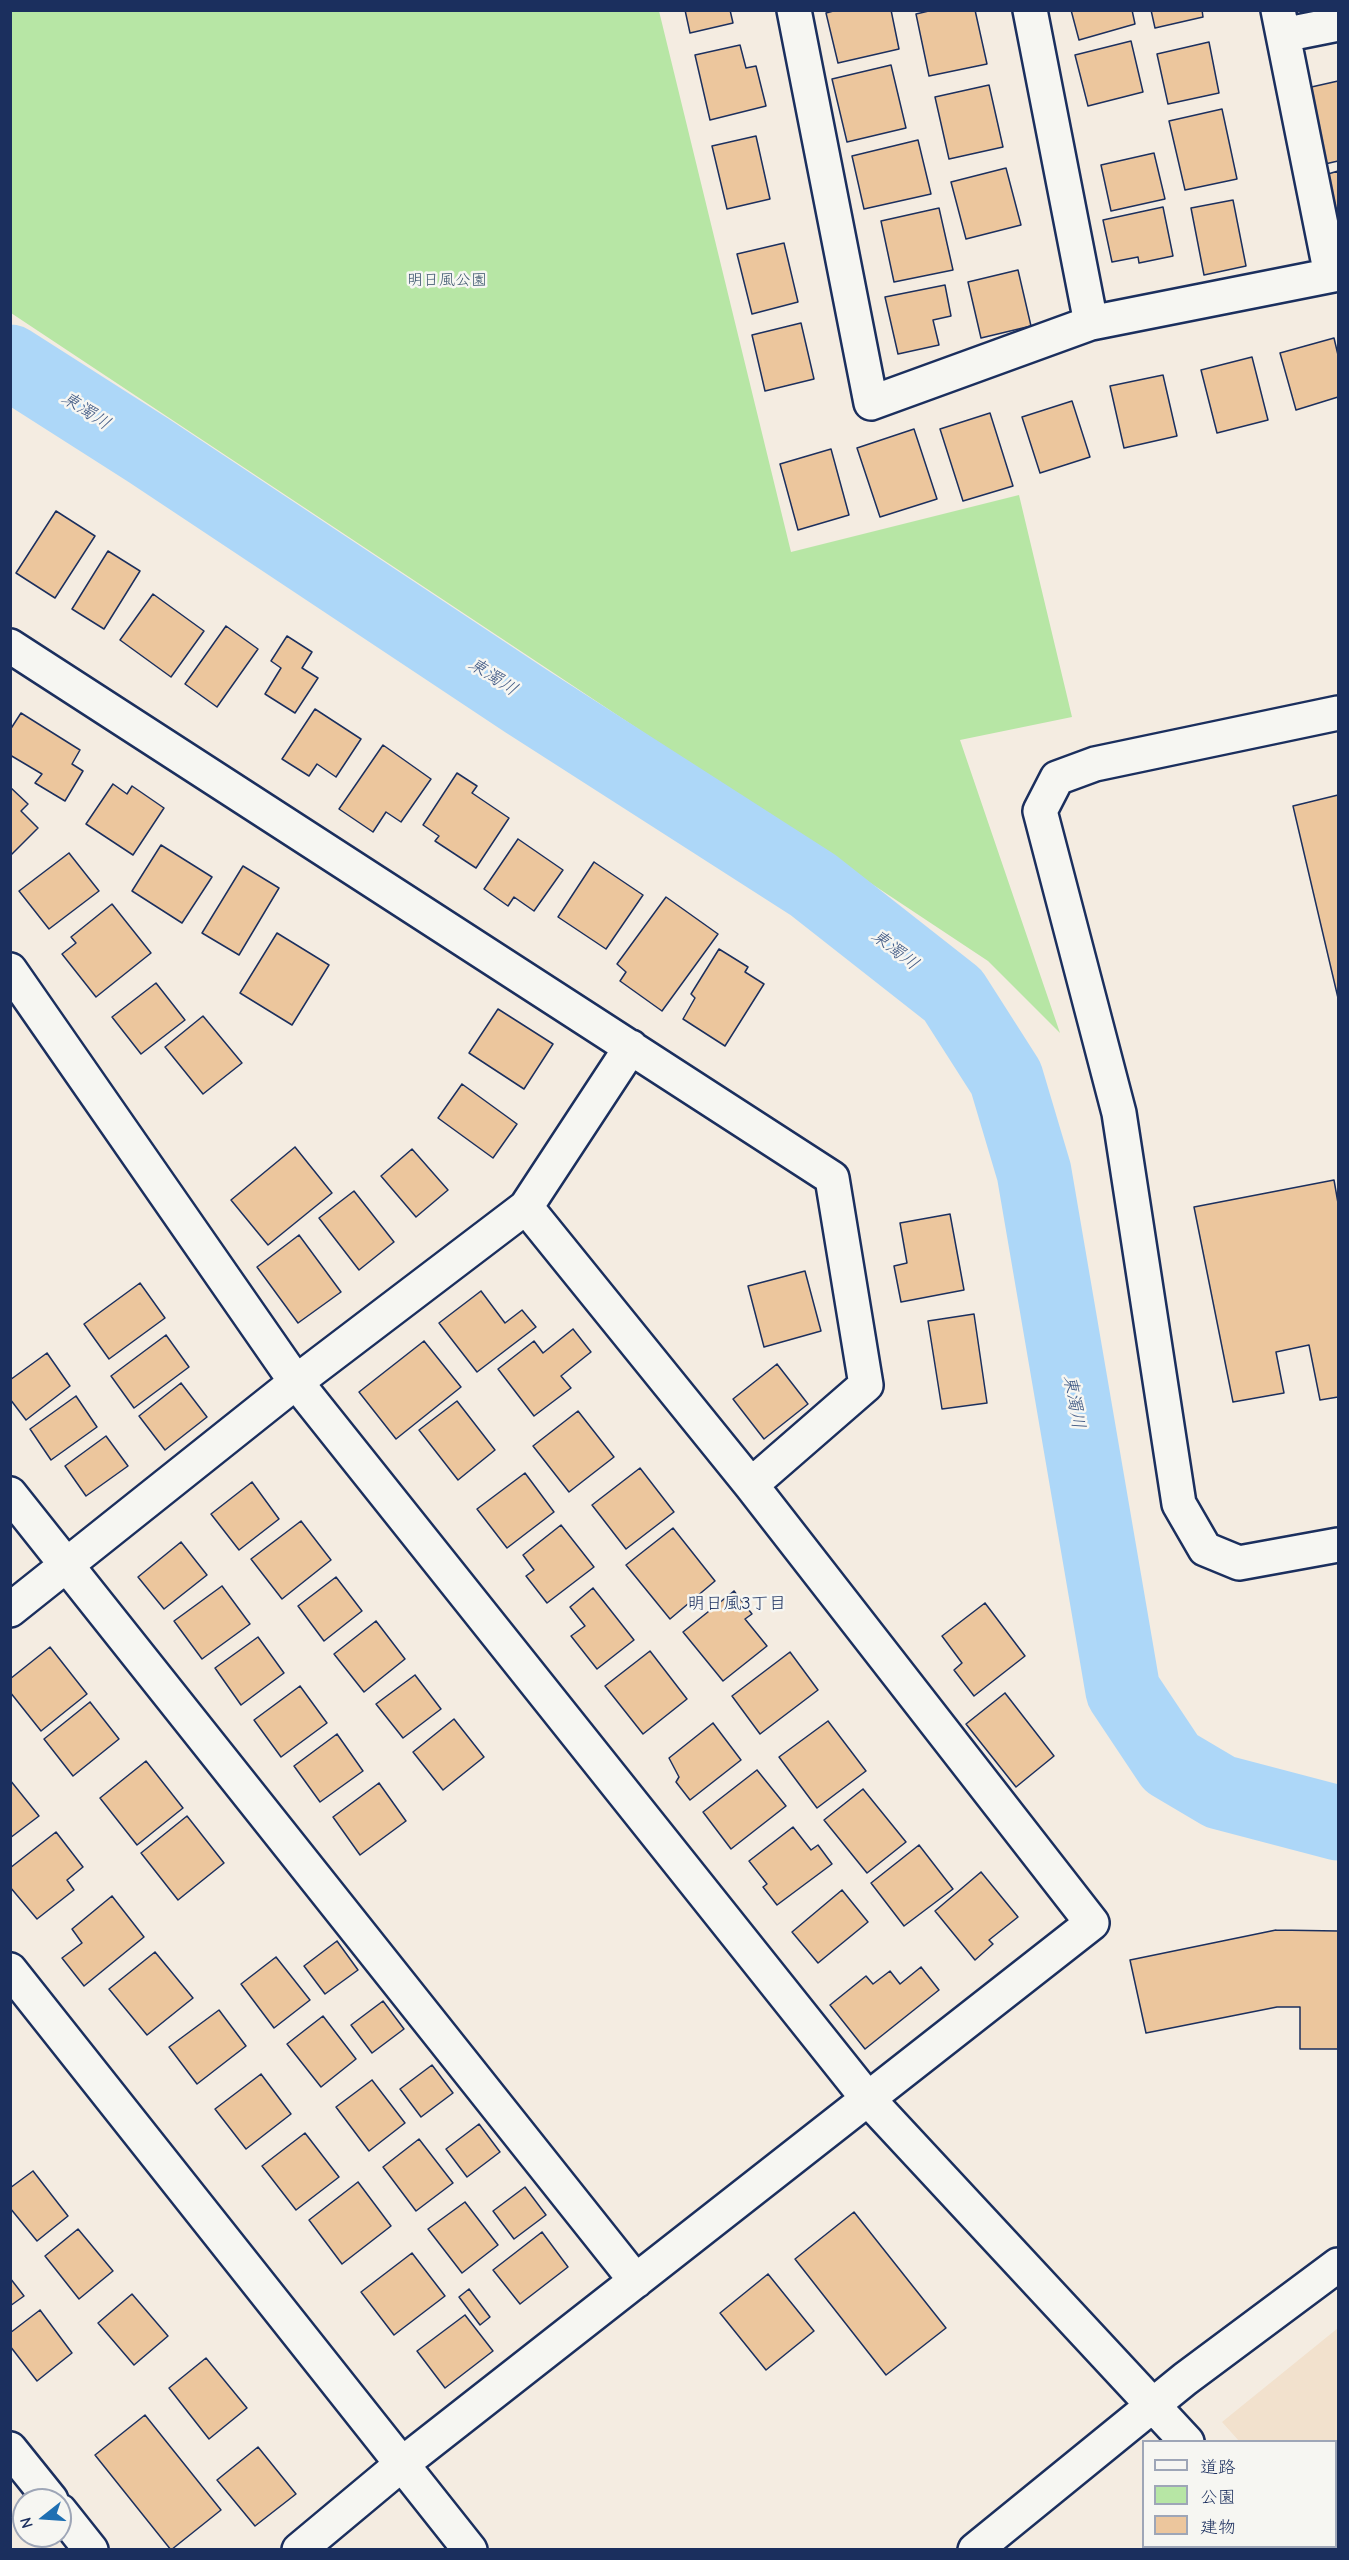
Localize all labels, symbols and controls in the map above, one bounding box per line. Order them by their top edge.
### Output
park label: 明日風公園 [407,270,487,290]
water label: 東濁川 [57,387,115,435]
water label: 東濁川 [464,653,522,701]
water label: 東濁川 [867,925,923,975]
water label: 東濁川 [1059,1374,1089,1430]
district label: 明日風3丁目 [687,1593,787,1615]
legend [1142,2440,1337,2548]
text: 道路 [1200,2457,1236,2478]
text: 公園 [1200,2487,1236,2508]
north arrow [12,2488,72,2548]
text: N [17,2515,37,2530]
text: 建物 [1200,2517,1236,2538]

